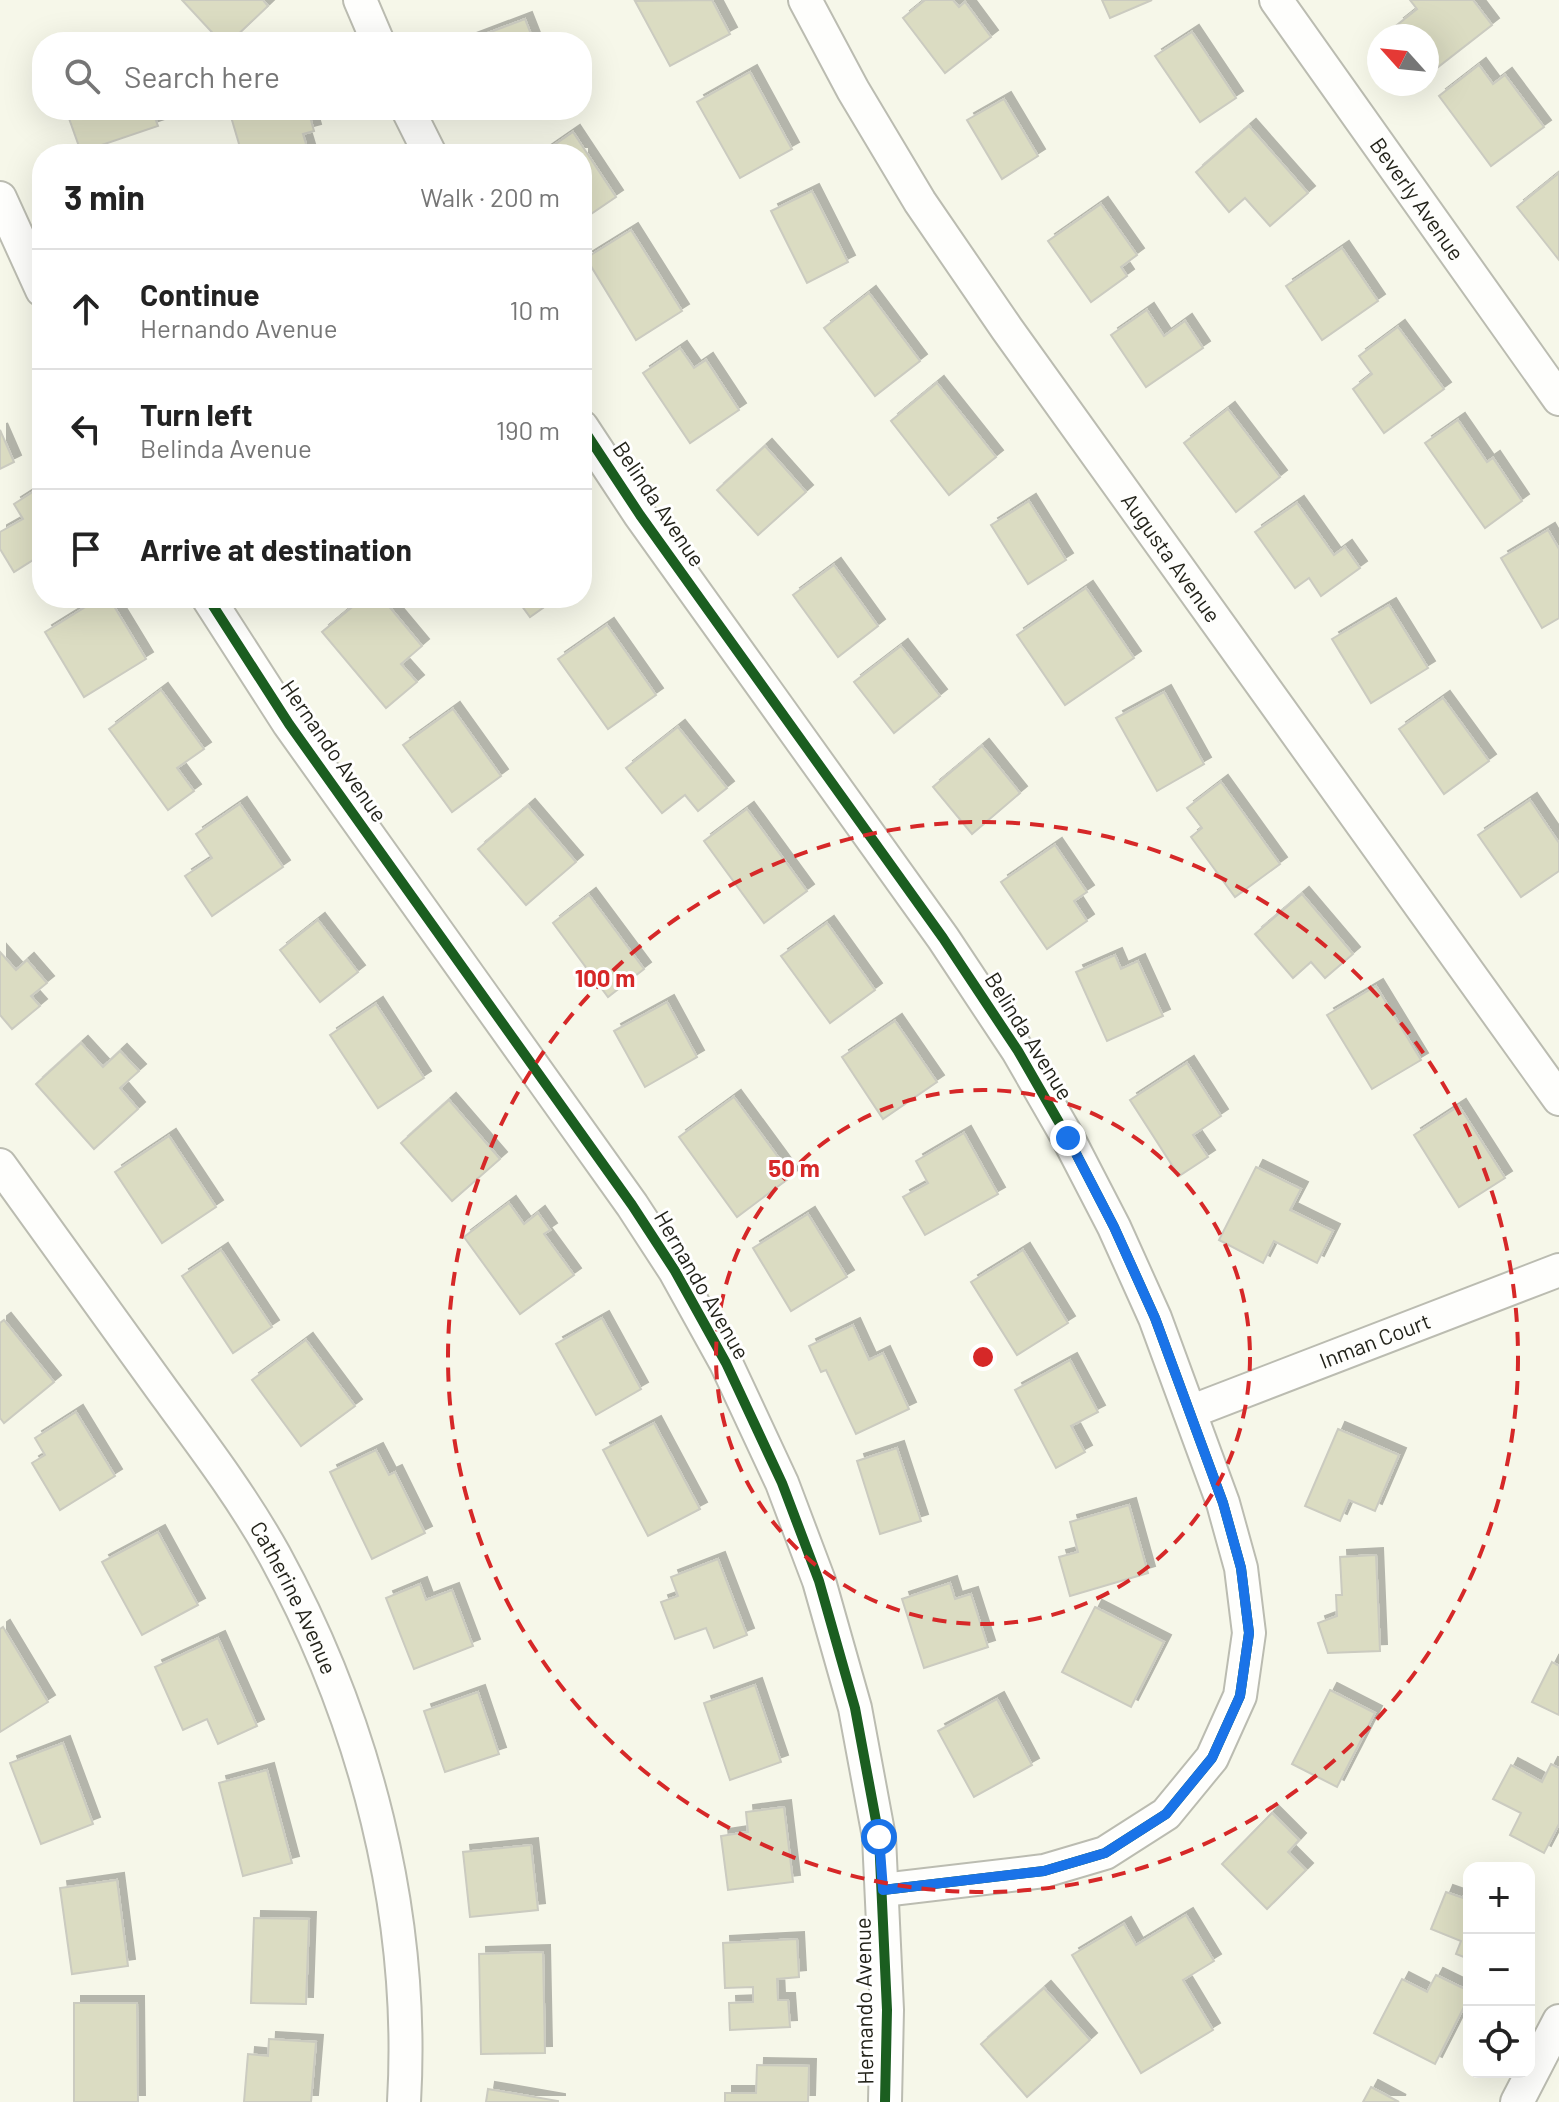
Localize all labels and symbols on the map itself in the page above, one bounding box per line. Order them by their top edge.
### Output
north arrow [1367,24,1439,96]
street label: Beverly Avenue [1366,132,1470,265]
street label: Belinda Avenue [608,436,711,571]
street label: Augusta Avenue [1117,488,1227,627]
street label: Hernando Avenue [276,674,393,826]
text: 100 m [575,963,635,992]
street label: Belinda Avenue [980,967,1079,1104]
route end [1050,1120,1086,1156]
text: 50 m [768,1153,820,1182]
street label: Hernando Avenue [650,1206,756,1363]
street label: Inman Court [1315,1307,1434,1373]
centre of rings [969,1343,997,1371]
street label: Catherine Avenue [246,1516,343,1678]
route start [861,1819,897,1855]
street label: Hernando Avenue [849,1917,877,2085]

